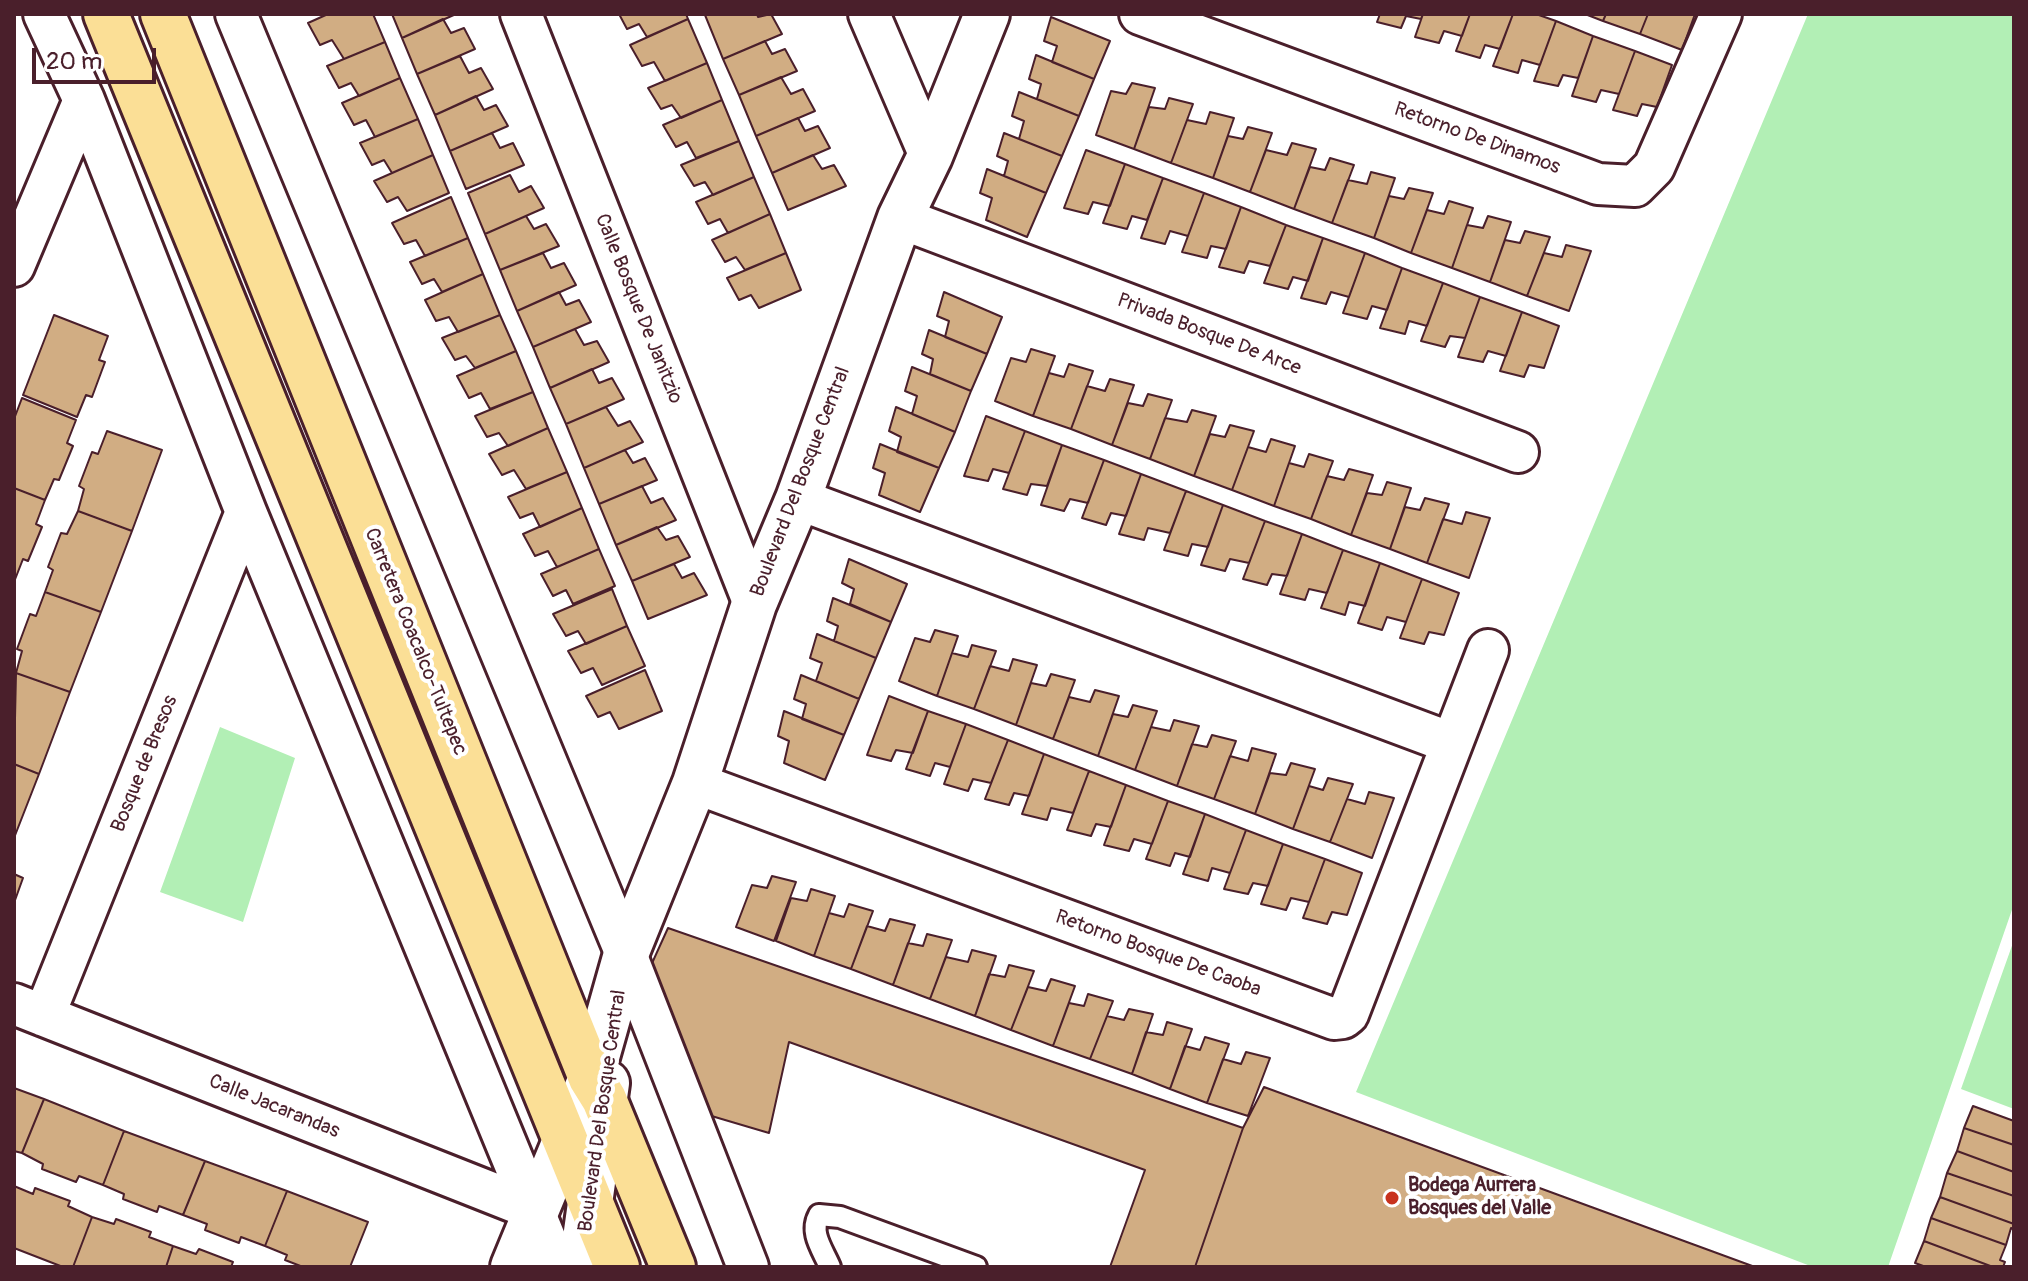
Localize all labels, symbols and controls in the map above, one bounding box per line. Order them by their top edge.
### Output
scale bar [36,32,160,82]
text: 20 m [46,47,102,76]
street label: Retorno De Dinamos [1391,98,1563,180]
street label: Calle Bosque De Janitzio [589,211,687,407]
street label: Privada Bosque De Arce [1114,289,1304,381]
street label: Boulevard Del Bosque Central [746,364,856,600]
street label: Carretera Coacalco-Tultepec [358,525,472,759]
street label: Bosque de Bresos [107,692,183,836]
street label: Retorno Bosque De Caoba [1052,906,1264,1002]
street label: Boulevard Del Bosque Central [574,988,632,1234]
street label: Calle Jacarandas [205,1070,343,1144]
place label: Bodega Aurrera Bosques del Valle [1408,1174,1551,1221]
marker: Bodega Aurrera Bosques del Valle [1383,1189,1401,1207]

